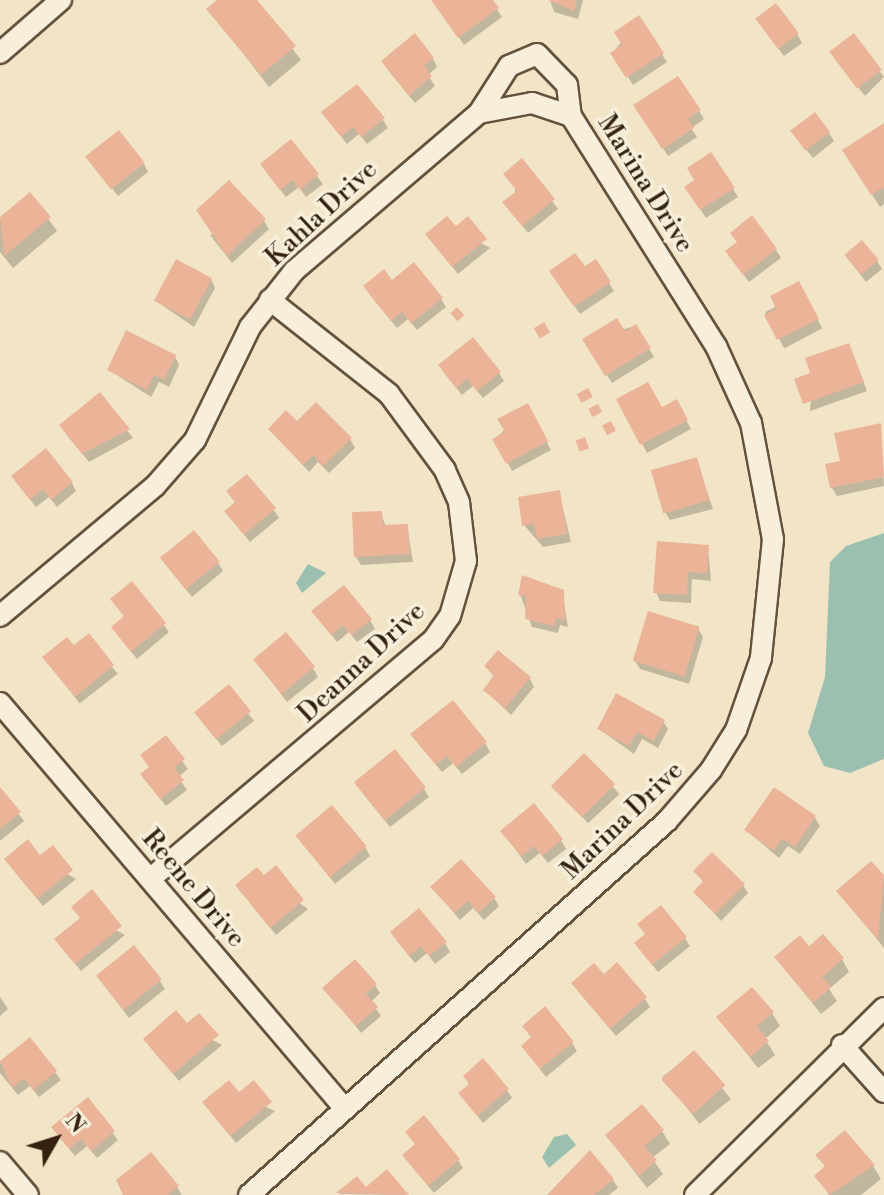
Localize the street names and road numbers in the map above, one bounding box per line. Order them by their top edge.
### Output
street label: Marina Drive [590,109,700,259]
street label: Kahla Drive [260,154,384,274]
street label: Deanna Drive [292,596,432,730]
street label: Marina Drive [556,755,690,887]
street label: Reene Drive [135,824,251,954]

